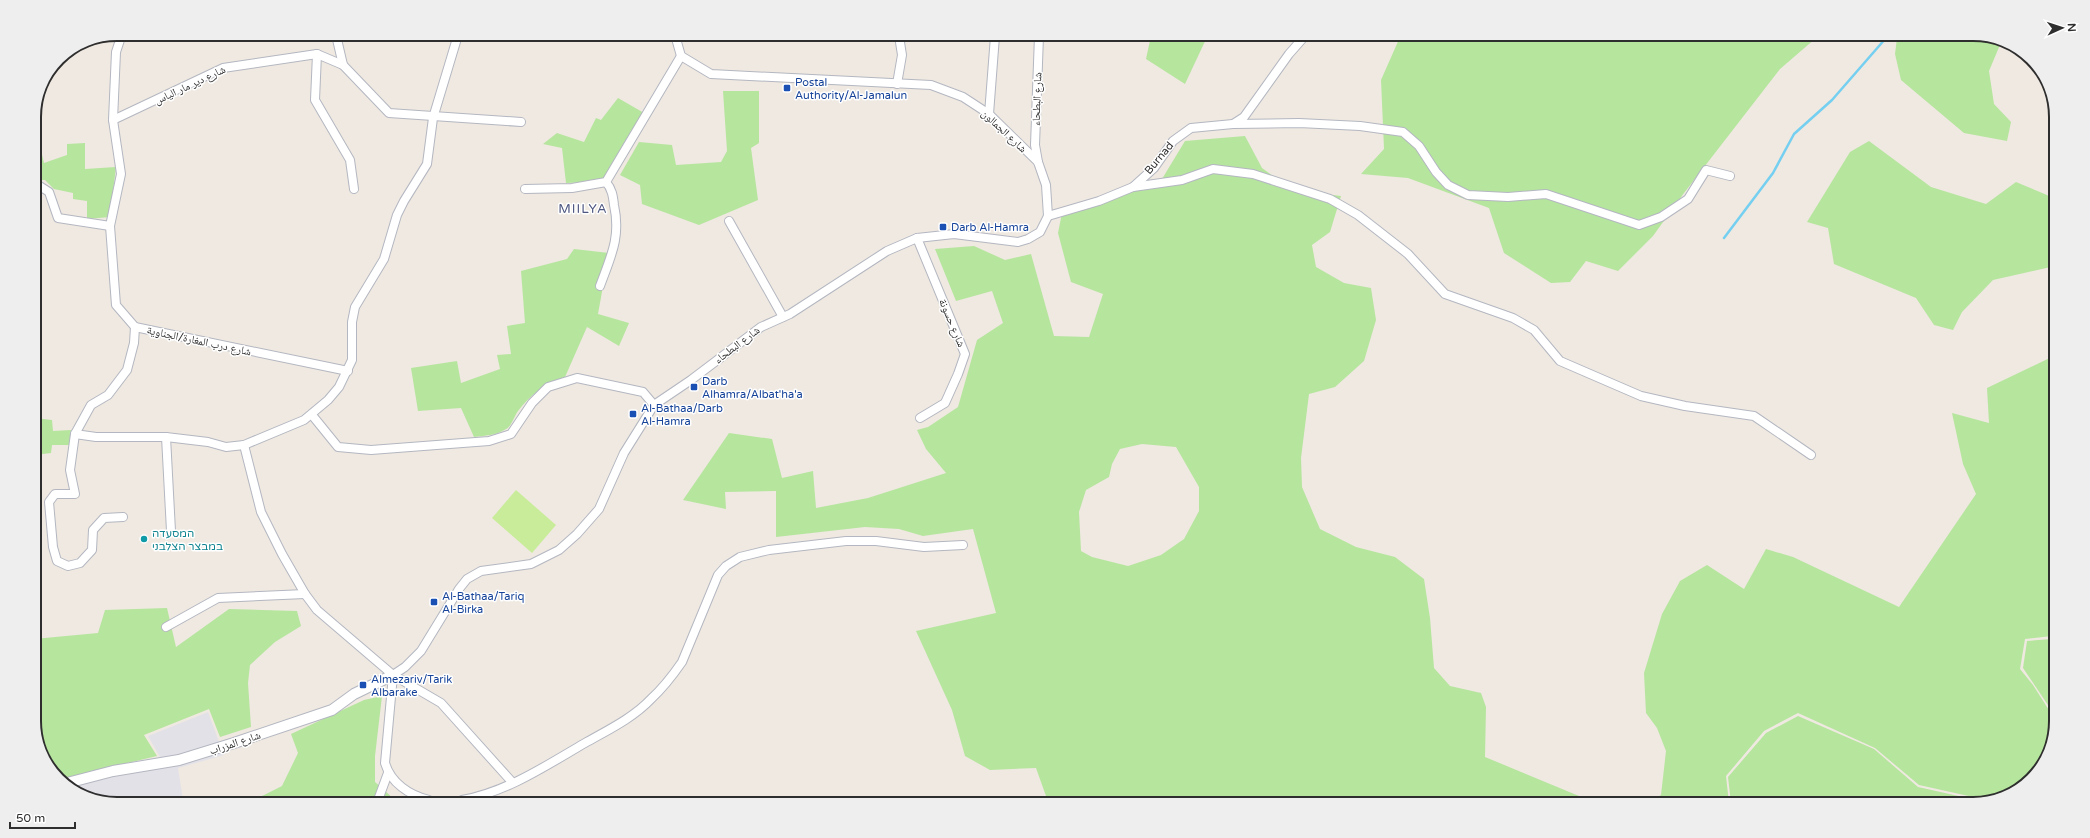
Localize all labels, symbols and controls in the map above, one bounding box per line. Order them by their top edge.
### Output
north arrow [2042,8,2082,48]
text: N [2065,23,2078,32]
street label: شارع دير مار الياس [152,63,228,107]
street label: شارع البطحاء [1030,72,1044,126]
place label: Postal Authority/Al-Jamalun [795,76,907,102]
marker: Postal Authority/Al-Jamalun [782,83,792,93]
street label: شارع الجمالون [979,107,1029,155]
street label: Burnad [1142,139,1176,177]
district label: MIILYA [558,201,608,217]
place label: Darb Al-Hamra [951,221,1029,234]
marker: Darb Al-Hamra [938,222,948,232]
street label: شارع حسونة [936,297,968,349]
street label: شارع درب المغارة/الجناوية [146,324,252,358]
street label: شارع البطحاء [712,324,762,366]
place label: Darb Alhamra/Albat'ha'a [702,375,803,401]
marker: Darb Alhamra/Albat'ha'a [689,382,699,392]
place label: Al-Bathaa/Darb Al-Hamra [641,402,723,428]
marker: Al-Bathaa/Darb Al-Hamra [628,409,638,419]
place label: המסעדה במבצר הצלבני [152,527,223,553]
marker: המסעדה במבצר הצלבני [139,534,149,544]
place label: Al-Bathaa/Tariq Al-Birka [442,590,524,616]
marker: Al-Bathaa/Tariq Al-Birka [429,597,439,607]
place label: Almezariv/Tarik Albarake [371,673,452,699]
marker: Almezariv/Tarik Albarake [358,680,368,690]
street label: شارع المزراب [208,729,262,757]
scale bar [10,804,75,830]
text: 50 m [16,811,45,825]

